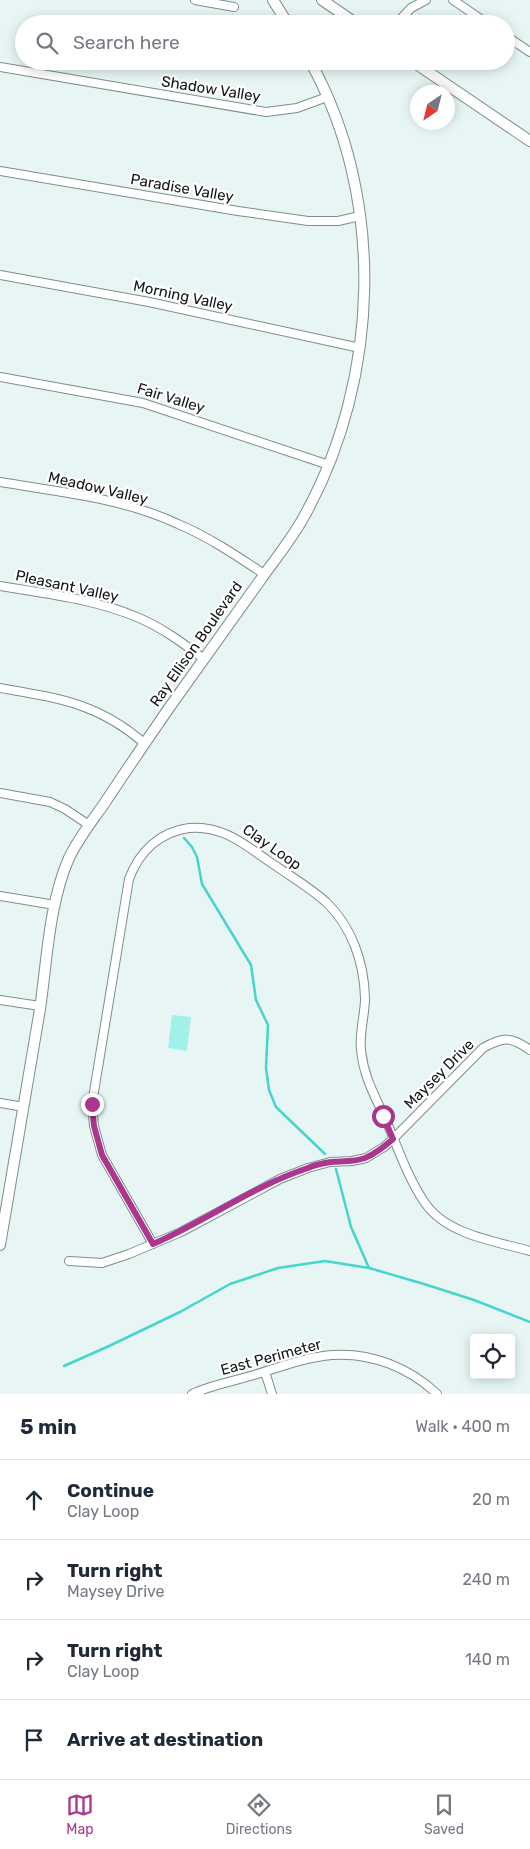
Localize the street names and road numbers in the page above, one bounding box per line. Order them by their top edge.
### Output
street label: Shadow Valley [160,72,262,106]
street label: Paradise Valley [129,170,235,206]
street label: Morning Valley [132,277,234,315]
street label: Fair Valley [135,379,207,417]
street label: Meadow Valley [46,468,150,508]
street label: Pleasant Valley [14,566,120,606]
street label: Ray Ellison Boulevard [146,578,246,710]
street label: Clay Loop [239,820,305,874]
street label: Maysey Drive [400,1035,478,1113]
street label: East Perimeter [219,1335,324,1379]

